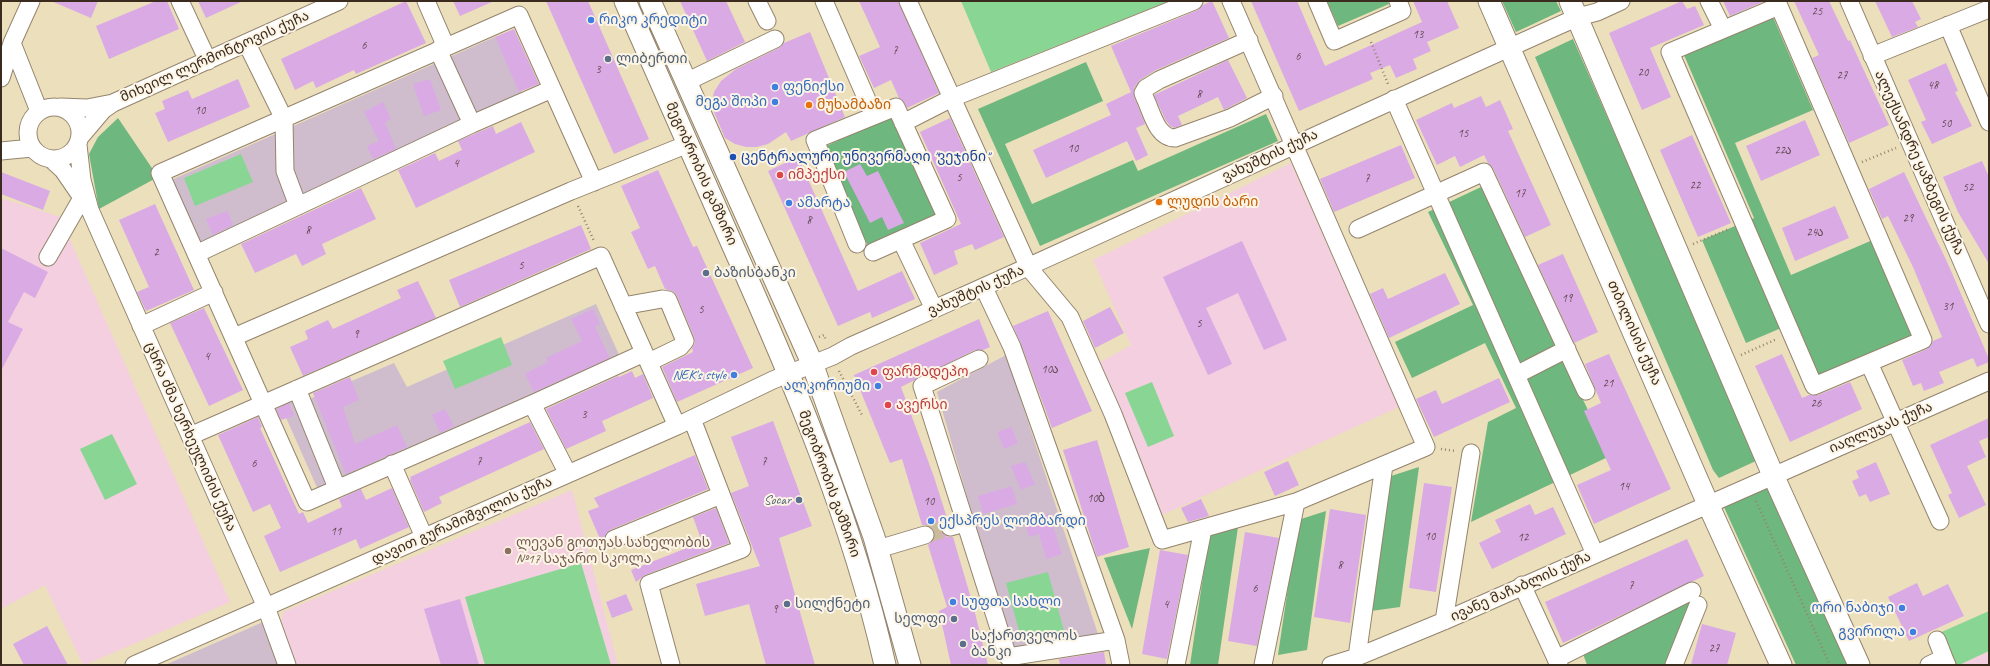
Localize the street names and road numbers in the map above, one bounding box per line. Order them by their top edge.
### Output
street label: მიხეილ ლერმონტოვის ქუჩა [118,8,312,106]
street label: ალექსანდრე ყაზბეგის ქუჩა [1871,68,1967,258]
street label: მეგობრობის გამზირი [662,100,740,248]
street label: ვახუშტის ქუჩა [1219,126,1321,186]
street label: ვახუშტის ქუჩა [925,262,1027,320]
street label: თბილისის ქუჩა [1603,278,1665,388]
street label: ცხრა ძმა ხერხეულიძის ქუჩა [141,340,239,534]
street label: იაღლუჯას ქუჩა [1827,399,1935,457]
street label: მეგობრობის გამზირი [795,408,863,560]
street label: დავით გურამიშვილის ქუჩა [369,474,555,568]
street label: ივანე მაჩაბლის ქუჩა [1448,548,1594,626]

